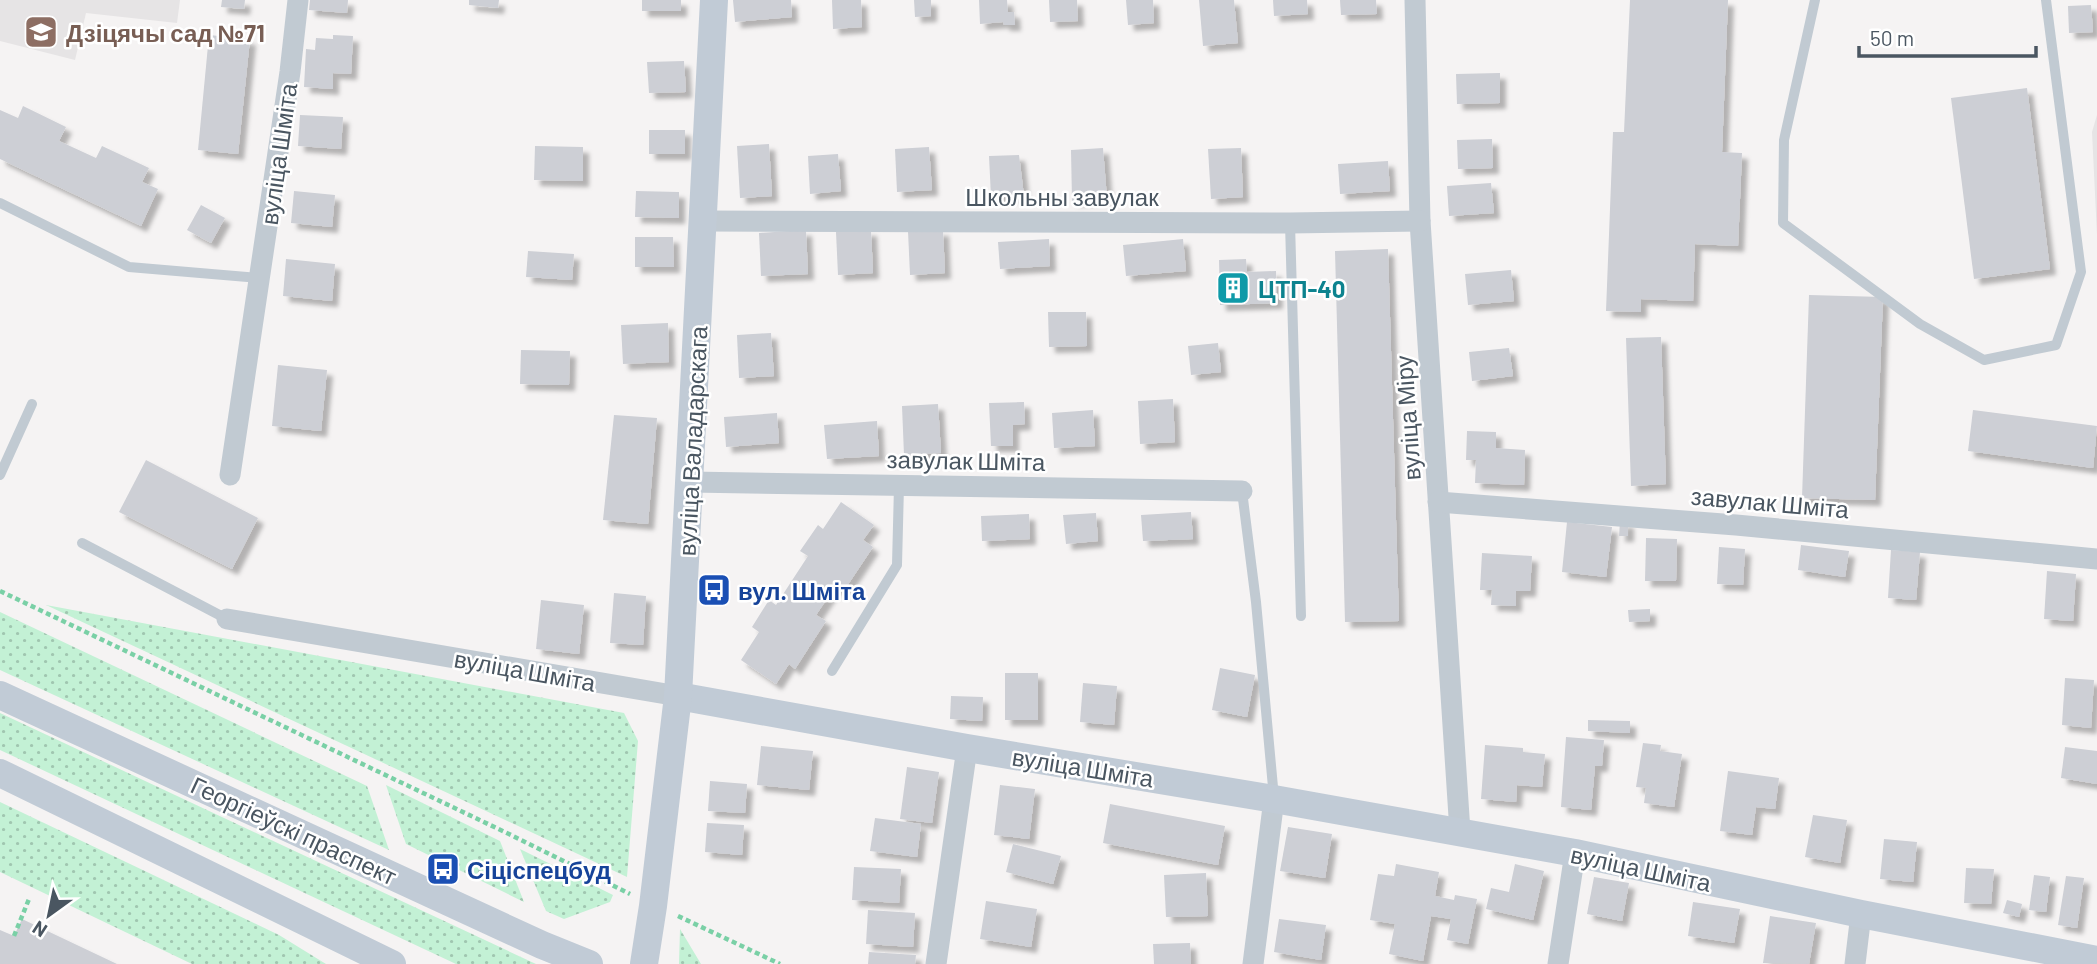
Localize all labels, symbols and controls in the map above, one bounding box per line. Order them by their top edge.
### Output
school or university icon: Дзіцячы сад №71 [22,13,60,51]
scale bar [1859,14,2036,58]
place label: Дзіцячы сад №71 [66,18,265,47]
text: 50 m [1870,25,1914,50]
street label: вуліца Шміта [254,81,302,227]
street label: Школьны завулак [965,182,1159,211]
building icon: ЦТП-40 [1214,269,1252,307]
place label: ЦТП-40 [1258,274,1345,303]
street label: вуліца Валадарскага [671,325,713,557]
street label: вуліца Міру [1388,354,1426,482]
street label: завулак Шміта [886,444,1046,476]
street label: завулак Шміта [1690,481,1851,523]
bus stop icon: вул. Шміта [695,571,733,609]
place label: вул. Шміта [738,576,866,605]
street label: вуліца Шміта [452,643,598,697]
street label: вуліца Шміта [1010,742,1156,793]
street label: Георгіеўскі праспект [187,770,401,890]
street label: вуліца Шміта [1568,839,1715,897]
bus stop icon: Сіціспецбуд [424,850,462,888]
place label: Сіціспецбуд [467,855,611,884]
north arrow [14,880,84,950]
text: N [28,917,51,943]

